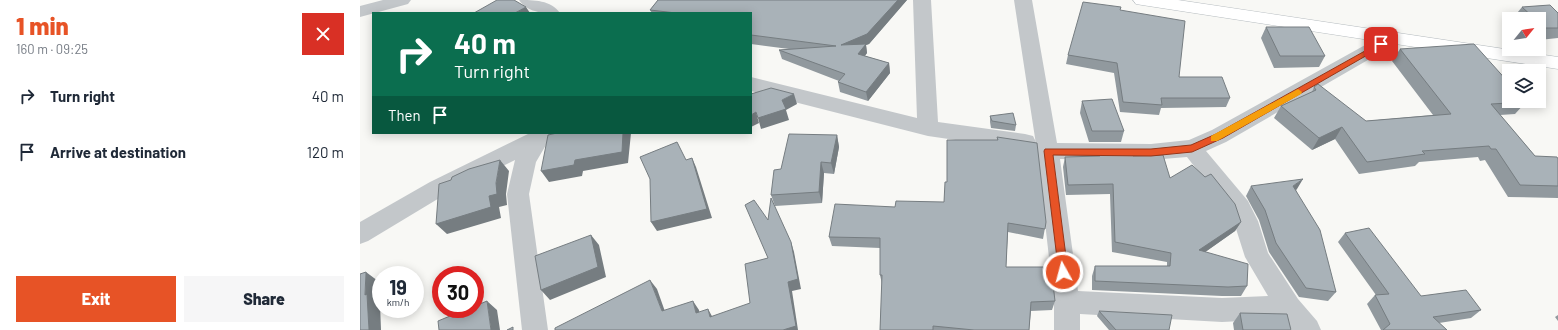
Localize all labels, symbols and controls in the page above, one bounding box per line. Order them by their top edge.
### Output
text: 1 min [16,11,69,40]
north arrow [1502,12,1546,56]
map controls [1502,12,1546,108]
button: close [302,13,344,55]
text: 40 m [454,26,516,60]
pin [1364,27,1398,61]
icon: right [388,28,440,80]
icon: arrive [1370,33,1392,55]
text: 160 m · 09:25 [16,41,88,57]
text: Turn right [454,60,530,82]
button: layers [1502,64,1546,108]
icon: right [16,85,38,107]
text: Turn right [50,87,115,105]
text: 40 m [312,87,344,105]
icon: arrive [429,104,451,126]
text: Then [388,106,421,124]
icon: arrive [16,141,38,163]
text: Arrive at destination [50,143,186,161]
text: 120 m [307,143,344,161]
position arrow [1042,251,1084,293]
speed limit sign: 30 [432,266,484,318]
text: 19 [389,275,407,299]
button: Exit [16,276,176,322]
button: Share [184,276,344,322]
text: km/h [387,296,409,308]

